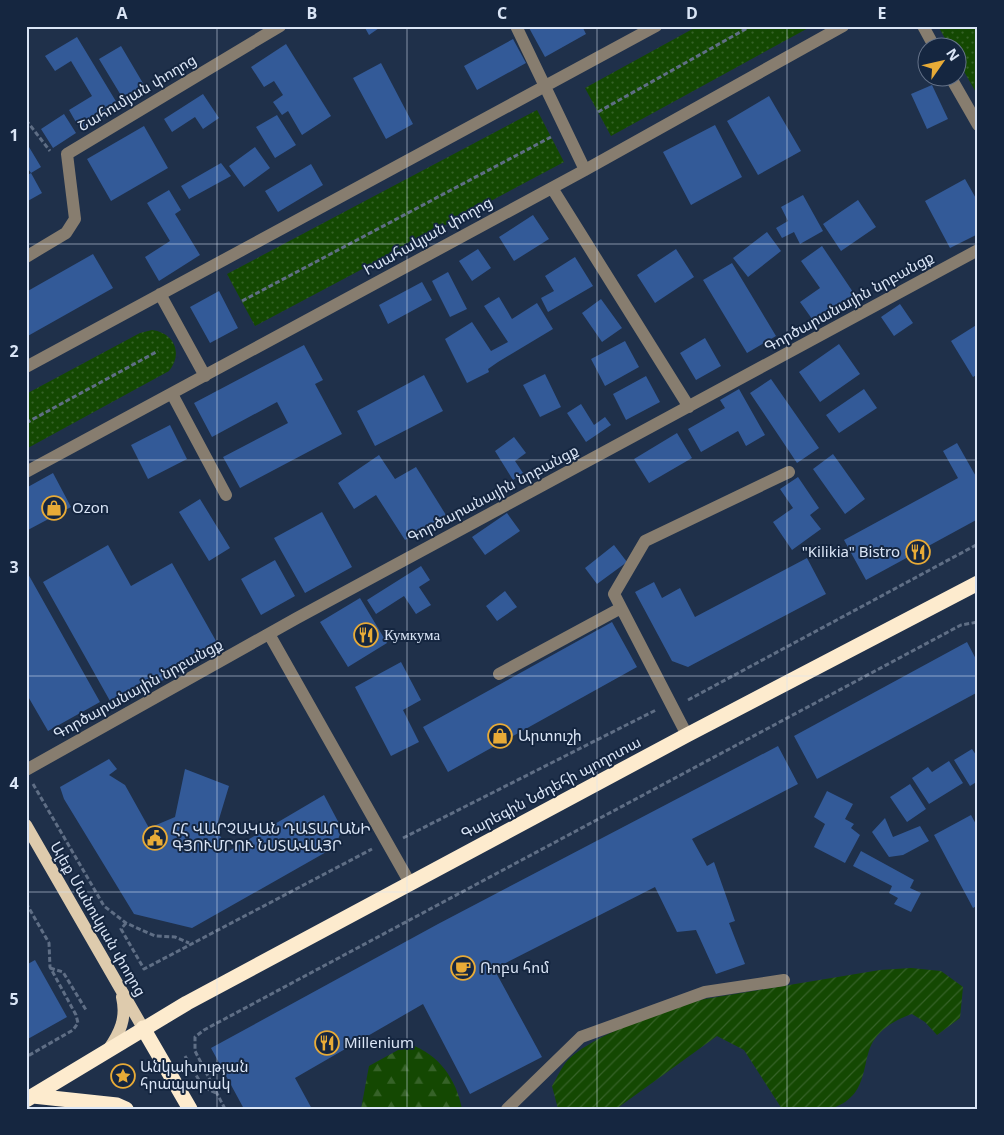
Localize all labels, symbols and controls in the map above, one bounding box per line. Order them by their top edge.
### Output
text: A [116,2,128,24]
text: B [307,2,317,24]
text: C [497,2,507,24]
text: D [686,2,698,24]
text: E [878,2,887,24]
north arrow [916,38,966,88]
text: N [942,44,964,64]
street label: Շահումյան փողոց [74,49,199,135]
text: 1 [9,124,19,146]
street label: Իսահակյան փողոց [359,191,496,279]
street label: Գործարանային նրբանցք [760,246,937,356]
text: 2 [9,340,19,362]
street label: Գործարանային նրբանցք [404,439,582,547]
shop icon: Ozon [41,495,67,521]
place label: Ozon [72,497,109,517]
restaurant icon: "Kilikia" Bistro [905,539,931,565]
place label: "Kilikia" Bistro [802,541,900,561]
text: 3 [9,556,19,578]
restaurant icon: Кумкума [353,622,379,648]
place label: Кумкума [384,624,440,644]
street label: Գործարանային նրբանցք [49,633,226,743]
shop icon: Արտուշի [487,723,513,749]
place label: Արտուշի [518,725,582,745]
street label: Գարեգին Նժդեհի պողոտա [457,731,644,843]
text: 4 [9,772,19,794]
place label: ՀՀ ՎԱՐՉԱԿԱՆ ԴԱՏԱՐԱՆԻ ԳՅՈՒՄՐՈՒ ՆՍՏԱՎԱՅՐ [172,818,371,855]
public building icon: ՀՀ ՎԱՐՉԱԿԱՆ ԴԱՏԱՐԱՆԻ ԳՅՈՒՄՐՈՒ ՆՍՏԱՎԱՅՐ [142,825,168,851]
street label: Ալեք Մանուկյան փողոց [46,838,151,999]
cafe icon: Ռոբս հոմ [450,955,476,981]
place label: Ռոբս հոմ [480,957,549,977]
text: 5 [9,988,19,1010]
restaurant icon: Millenium [314,1030,340,1056]
place label: Millenium [344,1032,414,1052]
place label: Անկախության հրապարակ [140,1056,248,1093]
place icon: Անկախության հրապարակ [110,1063,136,1089]

